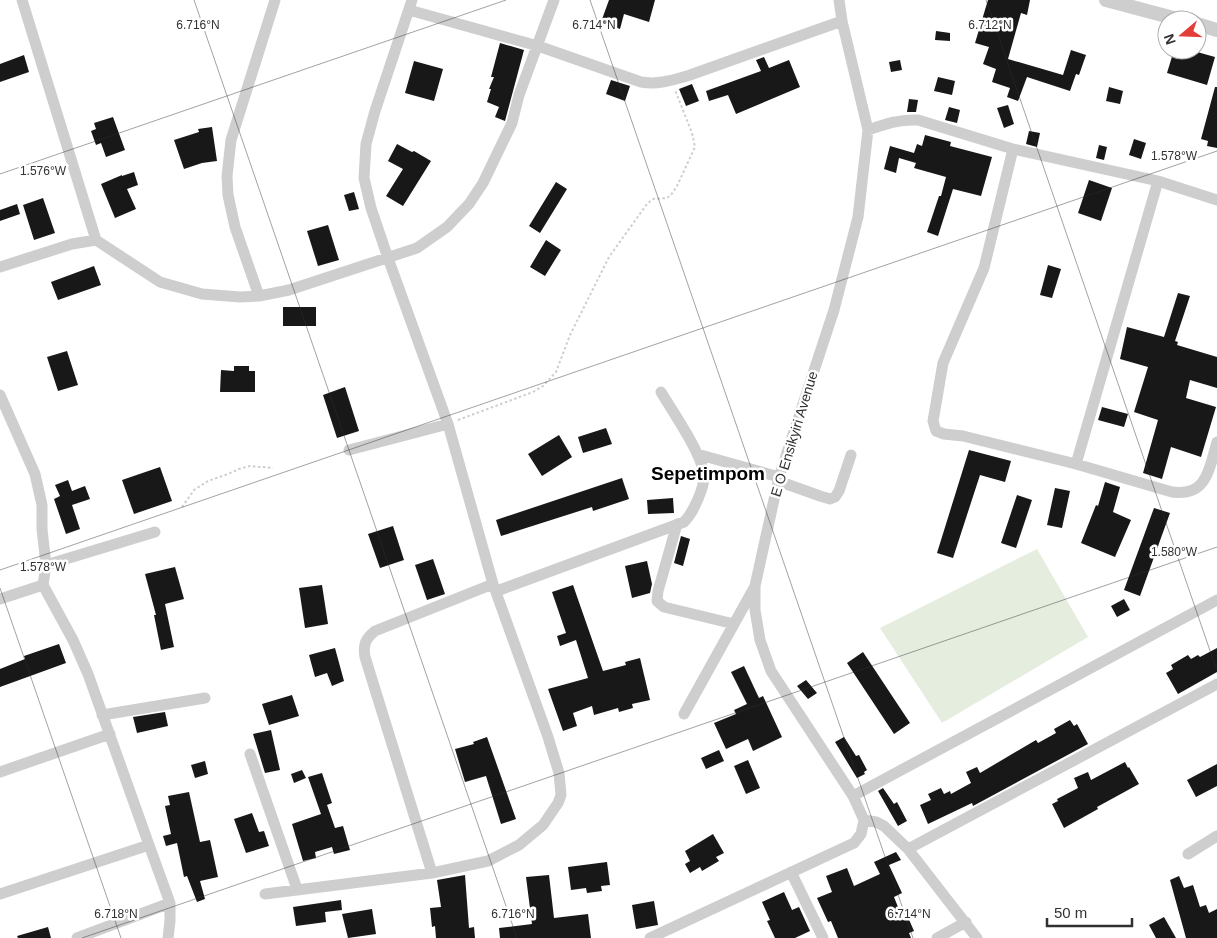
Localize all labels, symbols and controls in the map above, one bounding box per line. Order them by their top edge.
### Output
north arrow [1157,10,1207,60]
text: 6.716°N [176,18,220,32]
text: 6.714°N [572,18,616,32]
text: 6.712°N [968,18,1012,32]
text: N [1160,32,1179,47]
text: 1.578°W [1151,149,1198,163]
text: 1.576°W [20,164,67,178]
street label: E O Ensikyiri Avenue [767,369,821,499]
district label: Sepetimpom [651,463,765,484]
text: 1.580°W [1151,545,1198,559]
text: 1.578°W [20,560,67,574]
scale bar [1047,896,1132,928]
text: 50 m [1054,904,1087,921]
text: 6.718°N [94,907,138,921]
text: 6.716°N [491,907,535,921]
text: 6.714°N [887,907,931,921]

